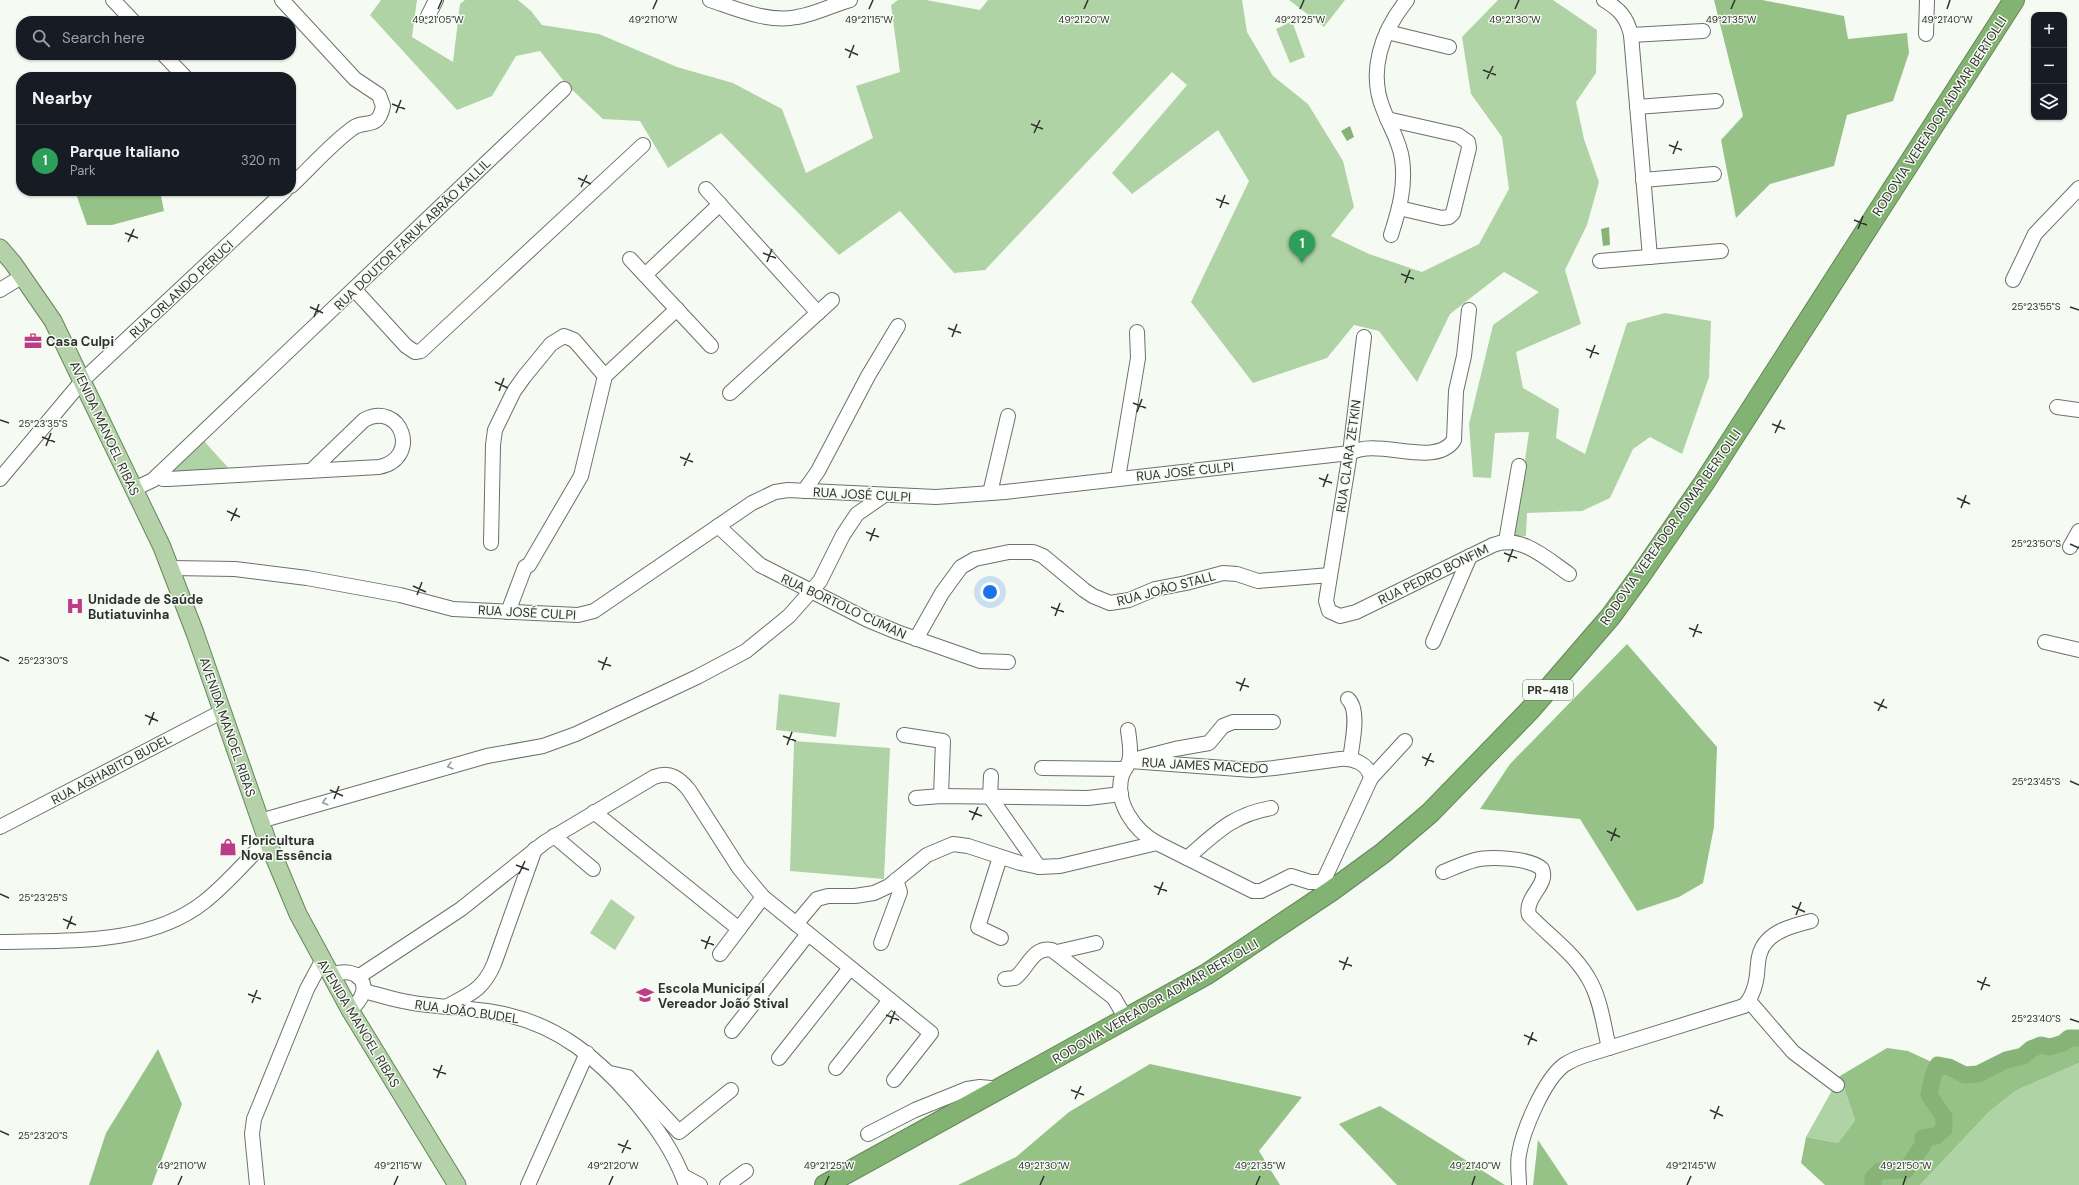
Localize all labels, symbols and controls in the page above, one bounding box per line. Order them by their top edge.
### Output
map controls [2031,12,2067,120]
button: + [2031,12,2067,48]
text: 49°21'05"W [412,13,464,26]
text: 49°21'10"W [629,13,678,26]
text: 49°21'15"W [845,13,893,26]
text: 49°21'20"W [1058,13,1110,26]
text: 49°21'25"W [1275,13,1326,26]
text: 49°21'30"W [1489,13,1541,26]
text: 49°21'35"W [1706,13,1757,26]
street label: RODOVIA VEREADOR ADMAR BERTOLLI [1868,13,2011,219]
text: 49°21'40"W [1921,13,1973,26]
search box [16,16,296,60]
icon: search [30,27,52,49]
text: Search here [62,28,145,48]
button: − [2031,48,2067,84]
button: layers [2031,84,2067,120]
text: Nearby [32,87,92,109]
text: Parque Italiano [70,142,180,162]
text: 1 [43,152,47,169]
text: 320 m [241,152,280,169]
street label: RUA DOUTOR FARUK ABRÃO KALLIL [331,155,494,314]
text: Park [70,162,96,179]
pin: 1 [1289,230,1315,263]
street label: RUA ORLANDO PERUCI [126,237,237,342]
text: 25°23'55"S [2012,300,2061,313]
office icon: Casa Culpi [23,331,43,351]
place label: Casa Culpi [46,333,114,350]
street label: AVENIDA MANOEL RIBAS [66,358,143,498]
street label: RUA CLARA ZETKIN [1332,399,1365,514]
text: 25°23'35"S [18,417,68,430]
street label: RODOVIA VEREADOR ADMAR BERTOLLI [1596,426,1745,628]
street label: RUA JOSÉ CULPI [1135,457,1235,485]
street label: RUA JOSÉ CULPI [813,482,911,506]
text: 25°23'50"S [2011,537,2061,550]
street label: RUA PEDRO BONFIM [1375,540,1491,609]
street label: RUA JOÃO STALL [1115,567,1217,610]
street label: RUA BORTOLO CUMAN [778,570,909,643]
your location [980,582,1000,602]
place label: Unidade de Saúde Butiatuvinha [88,591,203,623]
hospital icon: Unidade de Saúde Butiatuvinha [65,596,85,616]
street label: RUA JOSÉ CULPI [478,600,576,624]
text: 25°23'30"S [18,654,68,667]
street label: AVENIDA MANOEL RIBAS [196,655,259,799]
road number: PR-418 [1523,680,1573,700]
street label: RUA AGHABITO BUDEL [48,730,175,808]
street label: RUA JAMES MACEDO [1141,754,1269,777]
one-way arrow [446,761,453,770]
text: 25°23'45"S [2012,775,2061,788]
one-way arrow [321,797,328,806]
place label: Floricultura Nova Essência [241,832,332,864]
shop icon: Floricultura Nova Essência [218,837,238,857]
text: 25°23'25"S [19,891,68,904]
street label: RODOVIA VEREADOR ADMAR BERTOLLI [1049,935,1261,1068]
street label: AVENIDA MANOEL RIBAS [314,956,404,1091]
place label: Escola Municipal Vereador João Stival [658,980,788,1012]
school or university icon: Escola Municipal Vereador João Stival [635,985,655,1005]
street label: RUA JOÃO BUDEL [414,996,520,1027]
text: 25°23'40"S [2011,1012,2061,1025]
text: 25°23'20"S [18,1129,68,1142]
text: 49°21'10"W [158,1159,207,1172]
text: 49°21'15"W [374,1159,422,1172]
text: 49°21'20"W [587,1159,639,1172]
text: 49°21'25"W [804,1159,855,1172]
text: 49°21'30"W [1018,1159,1070,1172]
text: 49°21'35"W [1235,1159,1286,1172]
text: 49°21'40"W [1449,1159,1501,1172]
text: 49°21'45"W [1666,1159,1716,1172]
text: 49°21'50"W [1880,1159,1932,1172]

